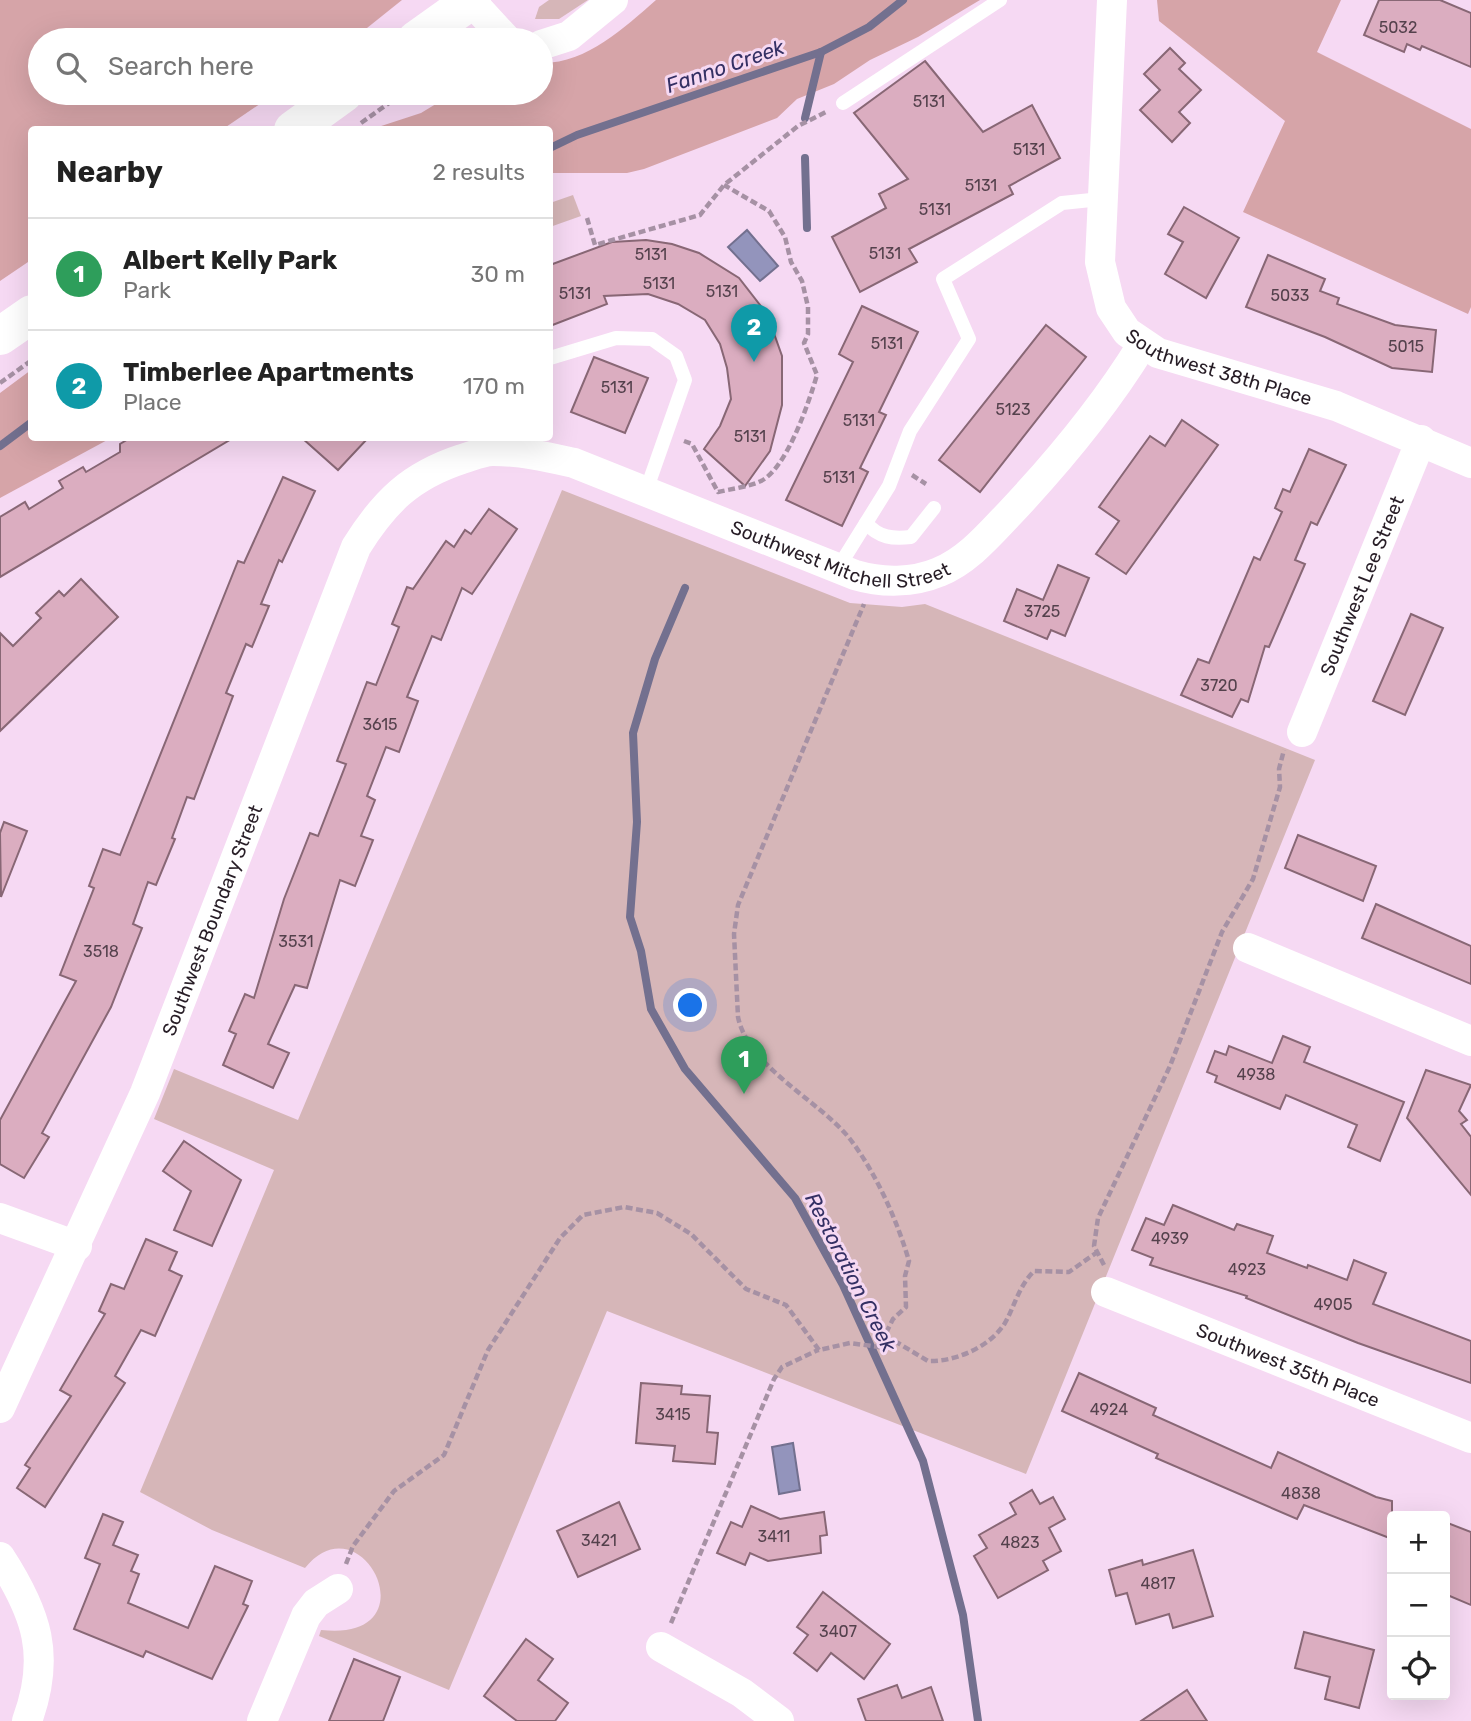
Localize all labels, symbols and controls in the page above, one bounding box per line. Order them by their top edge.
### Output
house number: 5032 [1379,18,1417,37]
search box [28,28,553,105]
water label: Fanno Creek [663,34,789,98]
icon: search [52,48,90,86]
text: Search here [108,51,254,82]
house number: 5131 [913,92,945,111]
house number: 5131 [1013,140,1045,159]
text: Nearby [56,154,163,190]
text: 2 results [433,158,525,186]
house number: 5131 [965,176,997,195]
house number: 5131 [919,200,951,219]
house number: 5131 [869,244,901,263]
text: Albert Kelly Park [123,245,337,276]
house number: 5131 [635,245,667,264]
text: 1 [73,260,85,288]
text: 30 m [470,260,525,288]
house number: 5131 [643,274,675,293]
text: Park [123,276,171,304]
house number: 5131 [706,282,738,301]
house number: 5131 [559,284,591,303]
house number: 5033 [1271,286,1309,305]
pin: 2 [731,304,777,362]
street label: Southwest 38th Place [1122,323,1315,410]
house number: 5131 [871,334,903,353]
house number: 5015 [1388,337,1424,356]
text: Timberlee Apartments [123,357,414,388]
text: 2 [72,372,86,400]
text: 170 m [463,372,525,400]
house number: 5131 [601,378,633,397]
text: Place [123,388,182,416]
house number: 5123 [995,400,1031,419]
house number: 5131 [843,411,875,430]
house number: 5131 [734,427,766,446]
house number: 5131 [823,468,855,487]
street label: Southwest Lee Street [1315,492,1409,679]
street label: Southwest Mitchell Street [728,515,955,592]
house number: 3725 [1024,602,1060,621]
house number: 3720 [1200,676,1238,695]
house number: 3615 [362,715,398,734]
street label: Southwest Boundary Street [157,801,267,1039]
house number: 3531 [278,932,314,951]
house number: 3518 [83,942,119,961]
your location [673,988,707,1022]
pin: 1 [721,1036,767,1094]
house number: 4938 [1237,1065,1275,1084]
water label: Restoration Creek [800,1188,903,1357]
house number: 4939 [1151,1229,1189,1248]
house number: 4923 [1228,1260,1266,1279]
house number: 4905 [1314,1295,1352,1314]
street label: Southwest 35th Place [1193,1318,1383,1412]
house number: 4924 [1090,1400,1128,1419]
house number: 3415 [655,1405,691,1424]
house number: 4838 [1281,1484,1321,1503]
map controls [1387,1511,1450,1700]
button: + [1387,1511,1450,1574]
house number: 3411 [758,1527,790,1546]
house number: 3421 [581,1531,617,1550]
house number: 4823 [1000,1533,1040,1552]
house number: 4817 [1140,1574,1176,1593]
button: − [1387,1574,1450,1637]
house number: 3407 [819,1622,857,1641]
button: locate [1387,1637,1450,1700]

